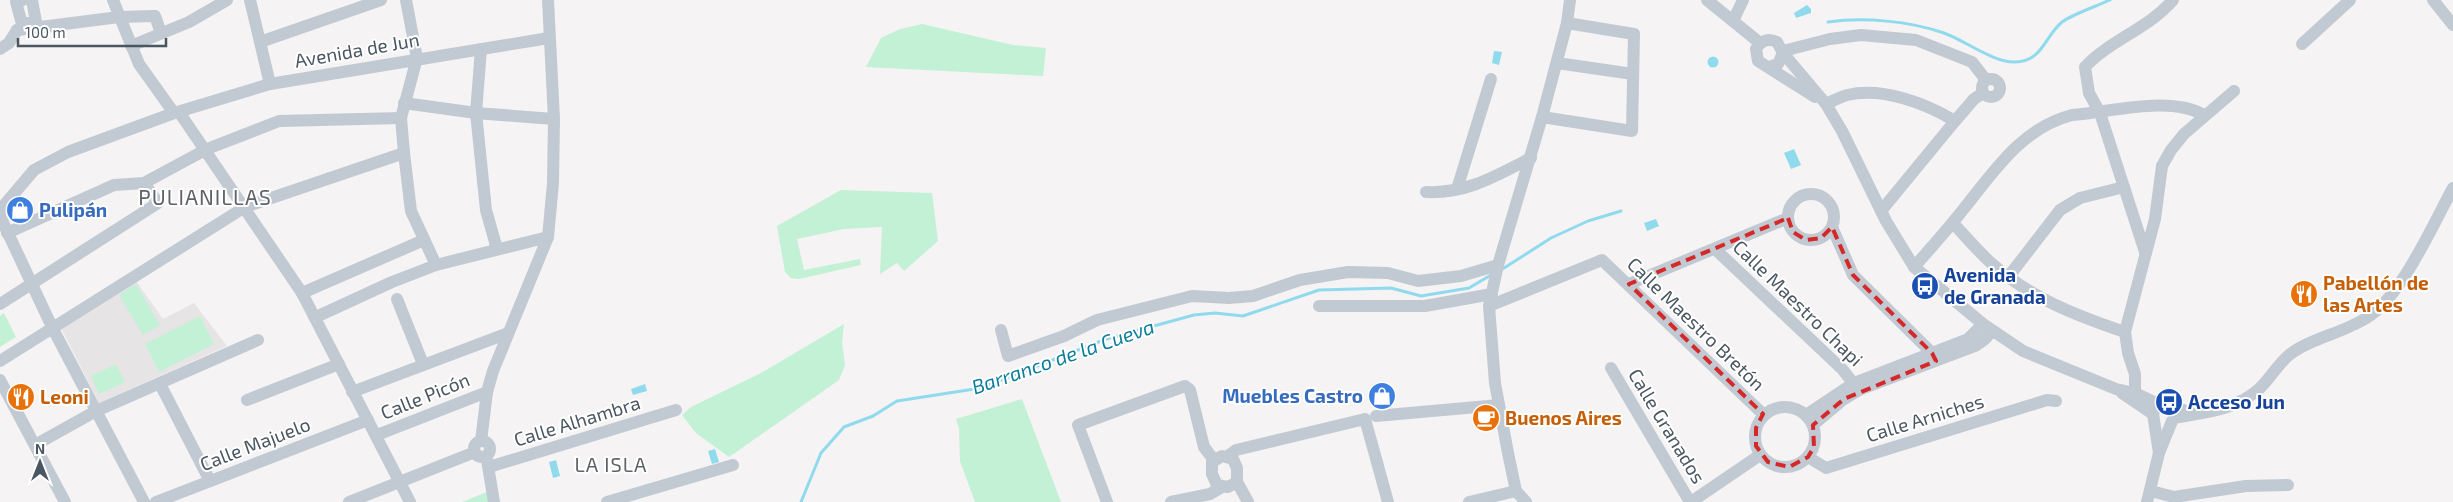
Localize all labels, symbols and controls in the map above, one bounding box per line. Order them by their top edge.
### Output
scale bar [18,15,165,47]
text: 100 m [25,23,66,41]
street label: Avenida de Jun [293,27,421,72]
district label: PULIANILLAS [138,184,272,209]
shop icon: Pulipán [5,195,35,225]
place label: Pulipán [39,198,107,221]
street label: Calle Maestro Chapi [1729,235,1868,371]
street label: Calle Maestro Bretón [1623,252,1770,395]
place label: Avenida de Granada [1944,263,2046,308]
bus stop icon: Avenida de Granada [1910,271,1940,301]
place label: Pabellón de las Artes [2323,271,2429,316]
restaurant icon: Pabellón de las Artes [2289,279,2319,309]
water label: Barranco de la Cueva [968,313,1157,399]
street label: Calle Granados [1624,364,1711,487]
street label: Calle Picón [377,367,473,424]
shop icon: Muebles Castro [1367,381,1397,411]
restaurant icon: Leoni [6,382,36,412]
place label: Muebles Castro [1222,384,1363,407]
place label: Leoni [40,385,89,408]
bus stop icon: Acceso Jun [2154,387,2184,417]
street label: Calle Arniches [1863,389,1987,446]
street label: Calle Alhambra [511,390,643,451]
place label: Acceso Jun [2188,390,2285,413]
cafe icon: Buenos Aires [1471,403,1501,433]
place label: Buenos Aires [1505,406,1622,429]
street label: Calle Majuelo [196,412,313,475]
north arrow [15,437,65,487]
text: N [35,440,45,457]
district label: LA ISLA [575,452,647,476]

